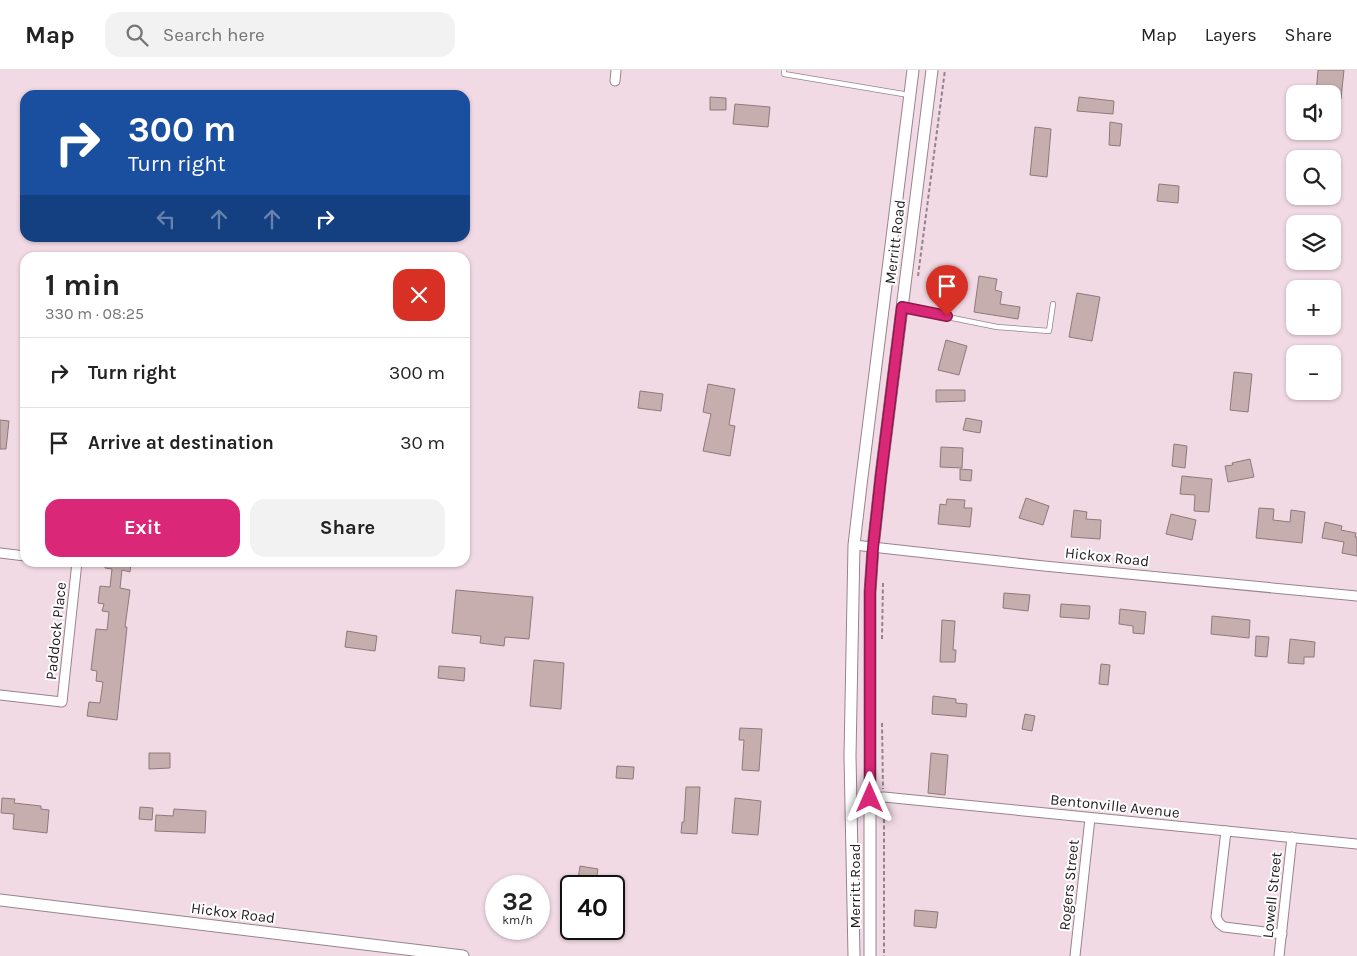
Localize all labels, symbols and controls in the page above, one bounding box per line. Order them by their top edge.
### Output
search box [105,12,455,57]
text: Map [25,21,75,49]
icon: search [123,21,151,49]
text: Search here [163,24,265,46]
text: Map [1141,24,1177,46]
text: Layers [1205,24,1257,46]
text: Share [1285,24,1332,46]
map controls [1286,85,1341,400]
button: sound [1286,85,1341,140]
text: 300 m [128,109,236,150]
icon: right [45,110,110,175]
button: search [1286,150,1341,205]
text: Turn right [128,151,226,177]
street label: Merritt Road [881,199,909,285]
icon: left [152,205,180,233]
icon: ahead [205,205,233,233]
icon: ahead [258,205,286,233]
icon: right [311,205,339,233]
button: layers [1286,215,1341,270]
pin [926,265,968,316]
text: 1 min [45,267,120,303]
button: close [393,269,445,321]
icon: arrive [933,272,961,300]
button: + [1286,280,1341,335]
text: 330 m · 08:25 [45,304,144,323]
button: − [1286,345,1341,400]
icon: right [45,359,73,387]
text: Turn right [88,362,177,384]
text: 300 m [389,362,445,384]
icon: arrive [45,429,73,457]
text: Arrive at destination [88,432,274,454]
text: 30 m [400,432,445,454]
button: Exit [45,499,240,557]
button: Share [250,499,445,557]
street label: Hickox Road [1064,544,1150,570]
street label: Paddock Place [42,581,70,681]
position arrow [843,771,895,823]
street label: Bentonville Avenue [1049,790,1181,822]
street label: Rogers Street [1055,838,1083,931]
street label: Merritt Road [846,843,864,929]
street label: Lowell Street [1259,850,1286,939]
speed limit sign: 40 [560,875,625,940]
text: 32 [502,887,533,916]
street label: Hickox Road [190,899,276,927]
text: km/h [502,913,533,927]

